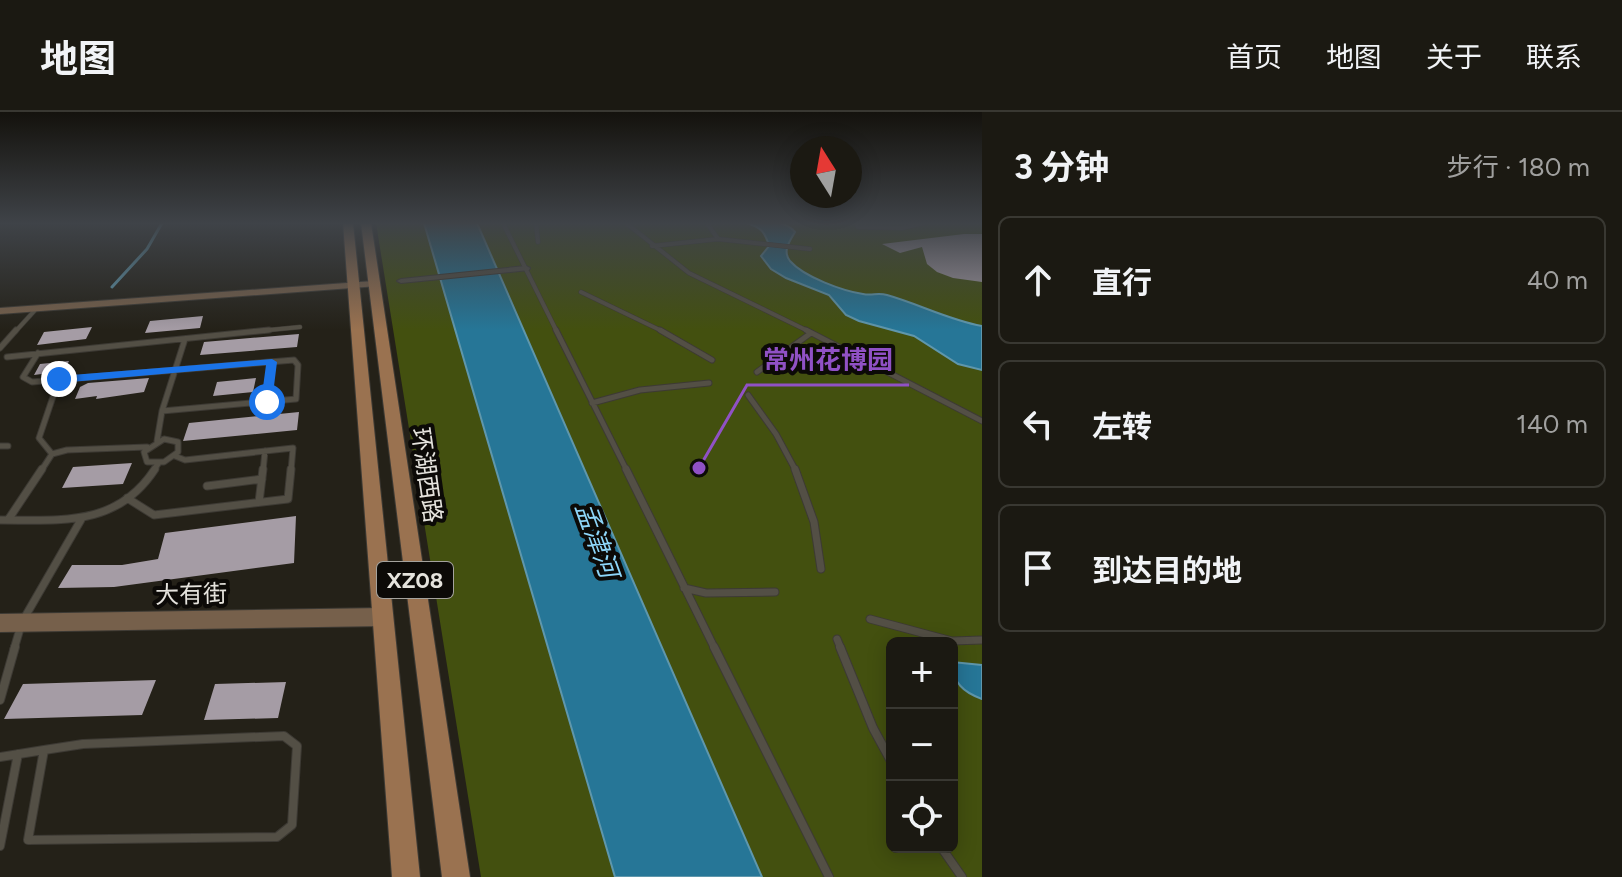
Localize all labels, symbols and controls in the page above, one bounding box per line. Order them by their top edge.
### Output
text: 地图 [40,36,116,82]
text: 首页 [1226,40,1282,74]
text: 地图 [1326,40,1382,74]
text: 关于 [1426,40,1482,74]
text: 联系 [1526,40,1582,74]
north arrow [790,136,862,208]
text: 3 分钟 [1014,147,1109,188]
text: 步行 · 180 m [1447,151,1590,183]
icon: ahead [1016,258,1060,302]
text: 直行 [1092,264,1152,301]
text: 40 m [1527,264,1588,296]
callout: 常州花博园 [747,335,909,385]
text: 常州花博园 [763,344,893,376]
route end [41,361,77,397]
route start [249,384,285,420]
icon: left [1016,402,1060,446]
text: 左转 [1092,408,1152,445]
text: 140 m [1516,408,1588,440]
street label: 环湖西路 [406,425,448,525]
water label: 孟津河 [569,498,627,587]
icon: arrive [1016,546,1060,590]
text: 到达目的地 [1092,552,1242,589]
road number: XZ08 [377,562,453,598]
street label: 大有街 [155,579,227,609]
map controls [886,637,958,853]
button: + [886,637,958,709]
button: − [886,709,958,781]
button: locate [886,781,958,853]

